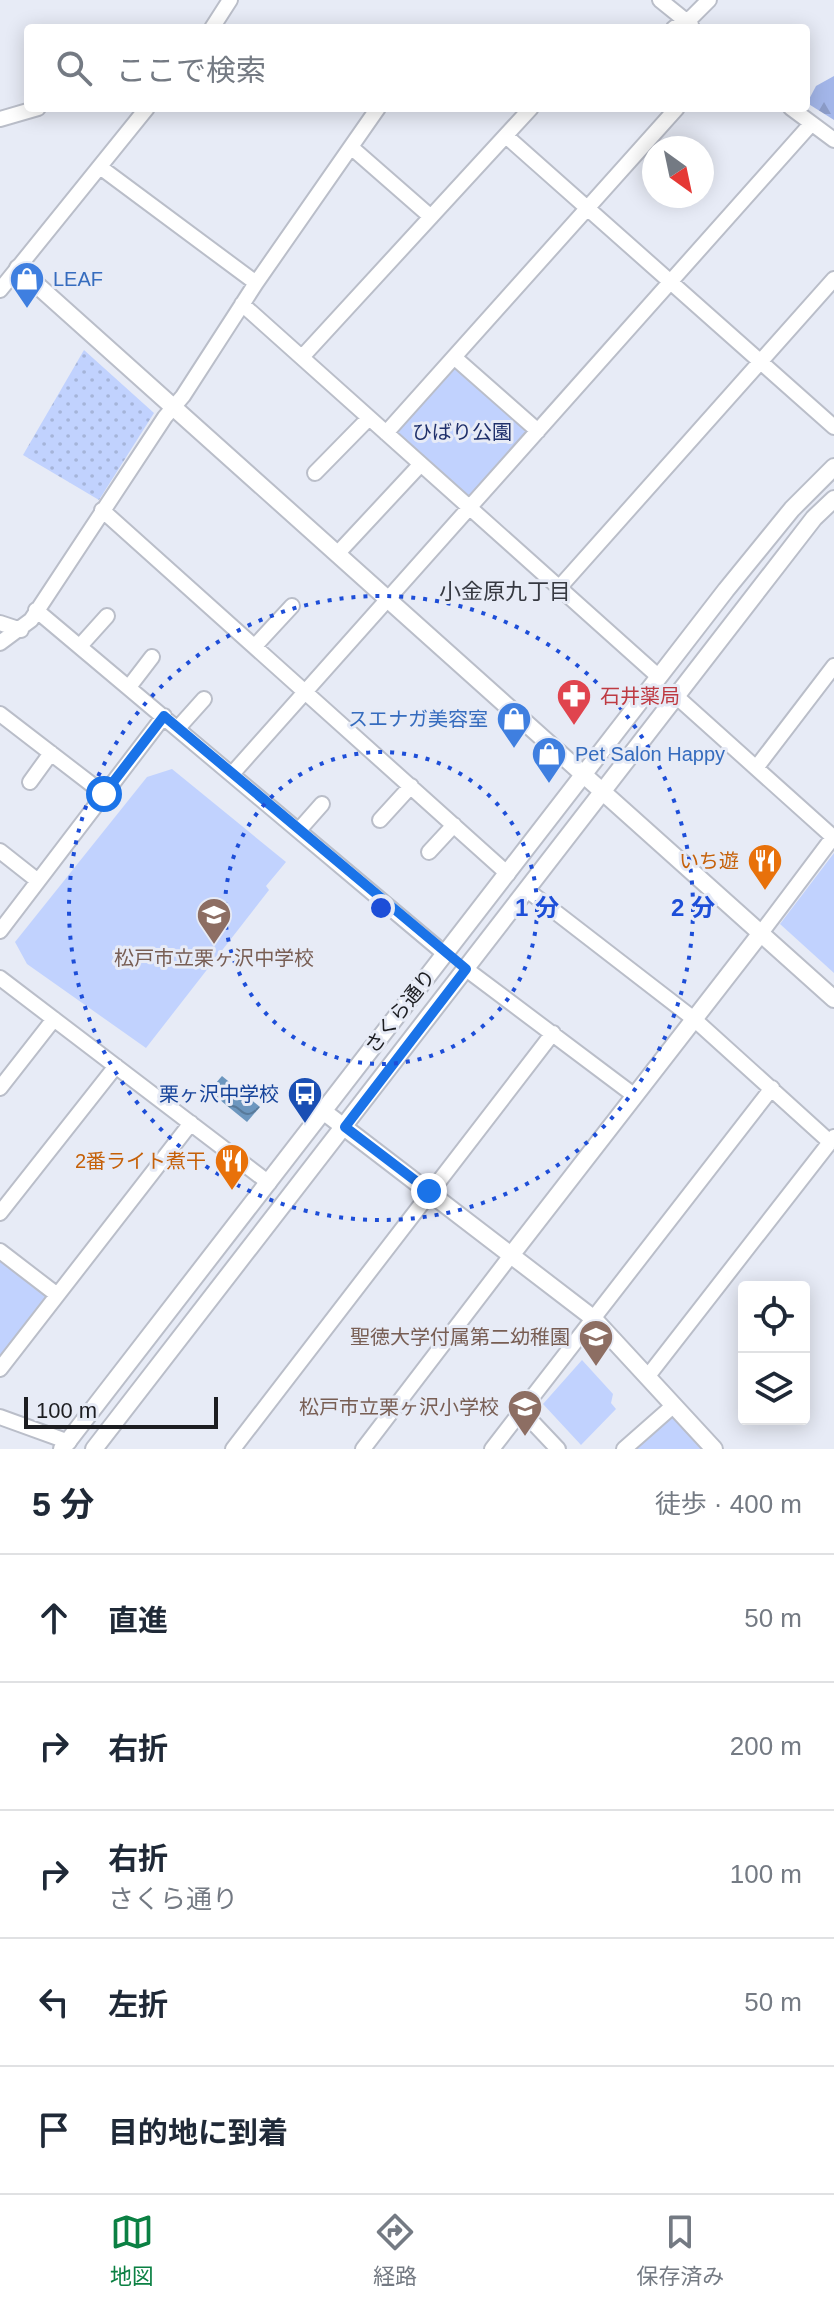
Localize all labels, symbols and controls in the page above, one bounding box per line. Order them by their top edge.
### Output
search box [24,24,810,112]
icon: search [52,46,96,90]
text: ここで検索 [116,54,266,87]
north arrow [642,136,714,208]
shop icon: LEAF [8,260,46,310]
place label: LEAF [53,268,103,290]
park label: ひばり公園 [412,421,512,443]
district label: 小金原九丁目 [439,579,571,604]
pharmacy icon: 石井薬局 [555,677,593,727]
place label: 石井薬局 [600,685,680,707]
shop icon: スエナガ美容室 [495,700,533,750]
place label: スエナガ美容室 [348,708,488,730]
shop icon: Pet Salon Happy [530,735,568,785]
place label: Pet Salon Happy [575,743,725,765]
route start [86,776,122,812]
restaurant icon: いち遊 [746,842,784,892]
place label: いち遊 [679,850,739,872]
centre of rings [367,894,395,922]
text: 1 分 [515,894,559,921]
text: 2 分 [671,894,715,921]
school or university icon: 松戸市立栗ヶ沢中学校 [195,896,233,946]
place label: 松戸市立栗ヶ沢中学校 [114,947,314,969]
street label: さくら通り [361,965,439,1057]
bus stop icon: 栗ヶ沢中学校 [286,1075,324,1125]
place label: 栗ヶ沢中学校 [159,1083,279,1105]
restaurant icon: 2番ライト煮干 [213,1142,251,1192]
place label: 2番ライト煮干 [75,1150,206,1172]
route end [411,1173,447,1209]
map controls [738,1281,810,1425]
button: locate [738,1281,810,1353]
school or university icon: 聖徳大学付属第二幼稚園 [577,1318,615,1368]
place label: 聖徳大学付属第二幼稚園 [350,1326,570,1348]
button: layers [738,1353,810,1425]
school or university icon: 松戸市立栗ヶ沢小学校 [506,1388,544,1438]
scale bar [24,1393,218,1429]
place label: 松戸市立栗ヶ沢小学校 [299,1396,499,1418]
text: 100 m [36,1398,97,1423]
text: 5 分 [32,1485,94,1523]
text: 徒歩 · 400 m [655,1489,802,1519]
icon: ahead [32,1596,76,1640]
text: 50 m [744,1603,802,1633]
text: 直進 [108,1604,168,1637]
icon: right [32,1724,76,1768]
text: 200 m [730,1731,802,1761]
text: 右折 [108,1732,168,1765]
text: 右折 [108,1842,168,1875]
icon: right [32,1852,76,1896]
text: 100 m [730,1859,802,1889]
text: さくら通り [108,1884,238,1914]
icon: left [32,1980,76,2024]
text: 50 m [744,1987,802,2017]
text: 左折 [108,1988,168,2021]
icon: arrive [32,2108,76,2152]
text: 目的地に到着 [108,2116,288,2149]
tab: 地図 [110,2210,154,2290]
tab: 経路 [373,2210,417,2290]
tab: 保存済み [636,2210,724,2290]

